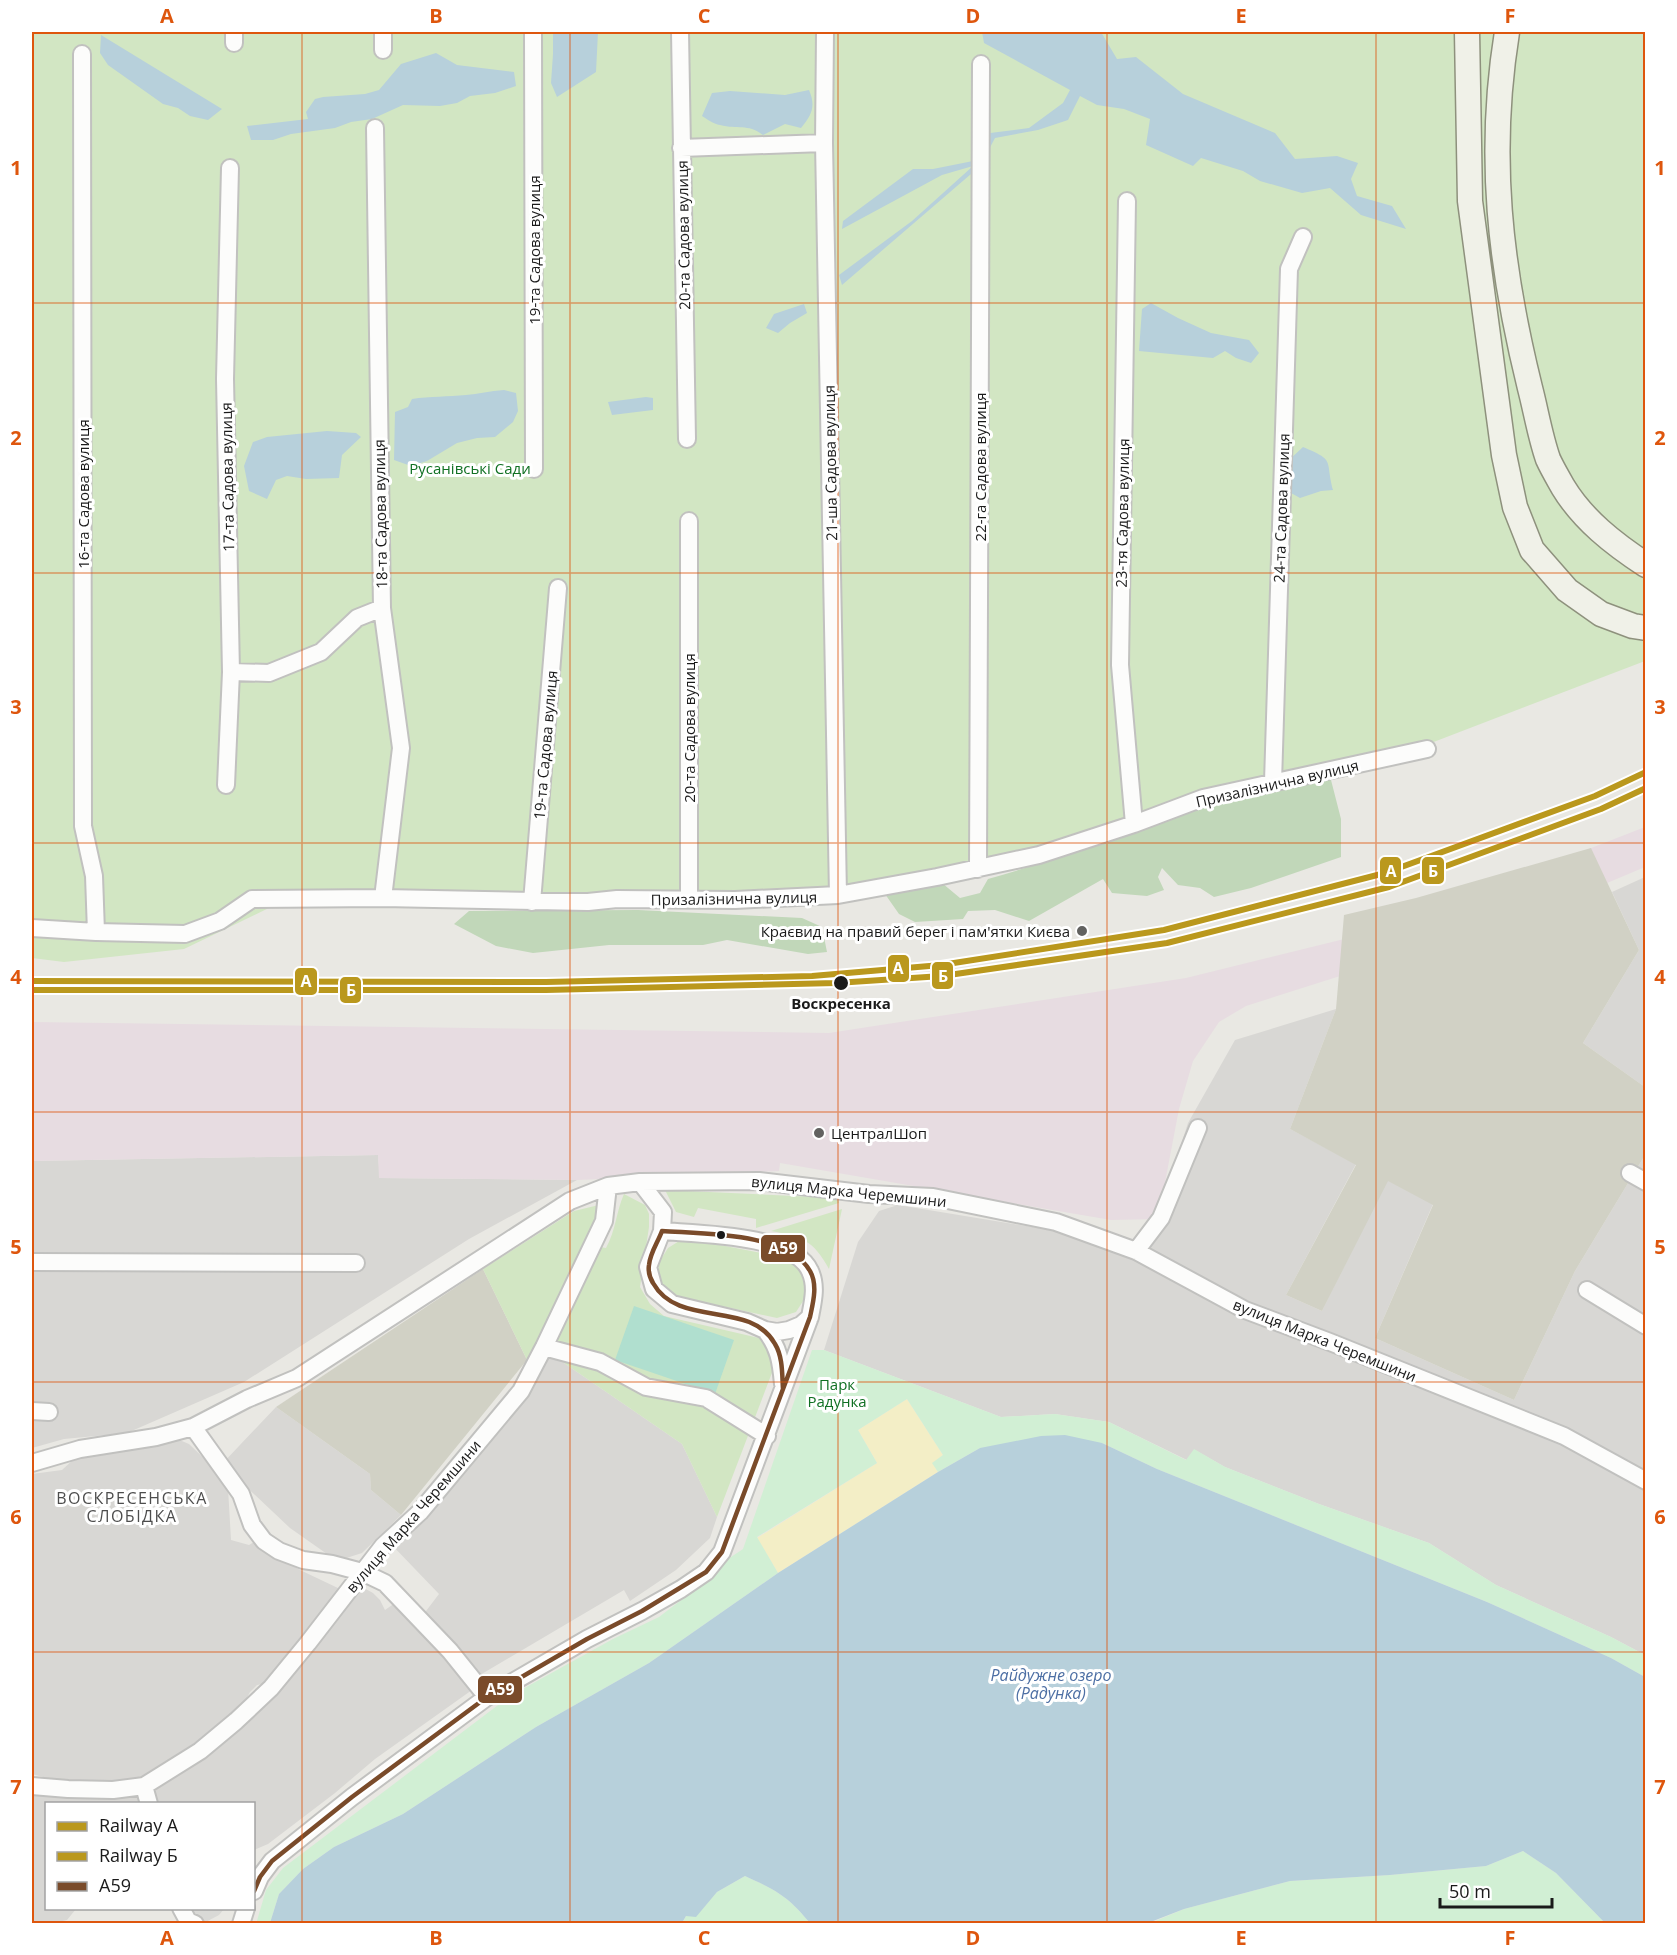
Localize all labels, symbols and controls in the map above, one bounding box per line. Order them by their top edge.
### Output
text: A [160,2,174,29]
text: B [429,2,443,29]
text: C [698,2,711,29]
text: D [966,2,980,29]
text: E [1235,2,1247,29]
text: F [1505,2,1515,29]
text: 1 [10,154,22,181]
text: 1 [1654,154,1666,181]
street label: 20-та Садова вулиця [672,160,694,310]
street label: 19-та Садова вулиця [524,175,544,325]
street label: 21-ша Садова вулиця [819,385,841,541]
street label: 22-га Садова вулиця [970,393,990,541]
street label: 17-та Садова вулиця [216,402,238,552]
street label: 16-та Садова вулиця [73,419,93,569]
text: 2 [10,424,22,451]
text: 2 [1654,424,1666,451]
street label: 24-та Садова вулиця [1268,433,1294,583]
street label: 23-тя Садова вулиця [1111,438,1133,588]
street label: 18-та Садова вулиця [369,439,391,589]
park label: Русанівські Сади [409,458,531,478]
street label: 20-та Садова вулиця [679,653,699,803]
street label: 19-та Садова вулиця [529,670,561,820]
text: 3 [10,693,22,720]
text: 3 [1654,693,1666,720]
street label: Призалізнична вулиця [1194,755,1360,811]
line badge: A [1379,856,1402,885]
line badge: Б [1421,856,1445,885]
text: A [1385,860,1397,882]
text: Б [1428,860,1438,882]
street label: Призалізнична вулиця [651,887,817,909]
place label: Краєвид на правий берег і пам'ятки Києва [761,921,1070,941]
marker: Краєвид на правий берег і пам'ятки Києва [1075,924,1089,938]
line badge: A [887,954,910,983]
text: A [892,957,904,979]
line badge: Б [931,961,954,990]
text: 4 [10,963,22,990]
text: 4 [1654,963,1666,990]
text: Б [938,965,948,987]
line badge: A [294,967,318,996]
text: A [300,970,312,992]
marker: Воскресенка [832,974,850,992]
line badge: Б [339,976,362,1004]
text: Б [346,979,356,1001]
place label: Воскресенка [791,993,891,1013]
place label: ЦентралШоп [831,1123,927,1143]
marker: ЦентралШоп [812,1126,826,1140]
street label: вулиця Марка Черемшини [750,1171,948,1211]
unlabelled marker [715,1229,727,1241]
text: 5 [10,1233,22,1260]
text: 5 [1654,1233,1666,1260]
line badge: А59 [760,1234,806,1263]
text: А59 [768,1237,798,1259]
street label: вулиця Марка Черемшини [1230,1294,1420,1386]
park label: Парк Радунка [807,1374,867,1411]
street label: вулиця Марка Черемшини [341,1435,485,1597]
district label: ВОСКРЕСЕНСЬКА СЛОБІДКА [56,1487,208,1527]
text: 6 [10,1503,22,1530]
text: 6 [1654,1503,1666,1530]
water label: Райдужне озеро (Радунка) [991,1664,1111,1704]
line badge: А59 [477,1675,523,1704]
text: А59 [485,1678,515,1700]
text: 7 [10,1773,22,1800]
text: 7 [1654,1773,1666,1800]
legend [45,1802,255,1910]
text: Railway A [99,1813,179,1837]
text: Railway Б [99,1843,178,1867]
scale bar [1440,1871,1552,1909]
text: А59 [99,1873,131,1897]
text: 50 m [1449,1879,1491,1903]
text: A [160,1924,174,1951]
text: B [429,1924,443,1951]
text: C [698,1924,711,1951]
text: D [966,1924,980,1951]
text: E [1235,1924,1247,1951]
text: F [1505,1924,1515,1951]

